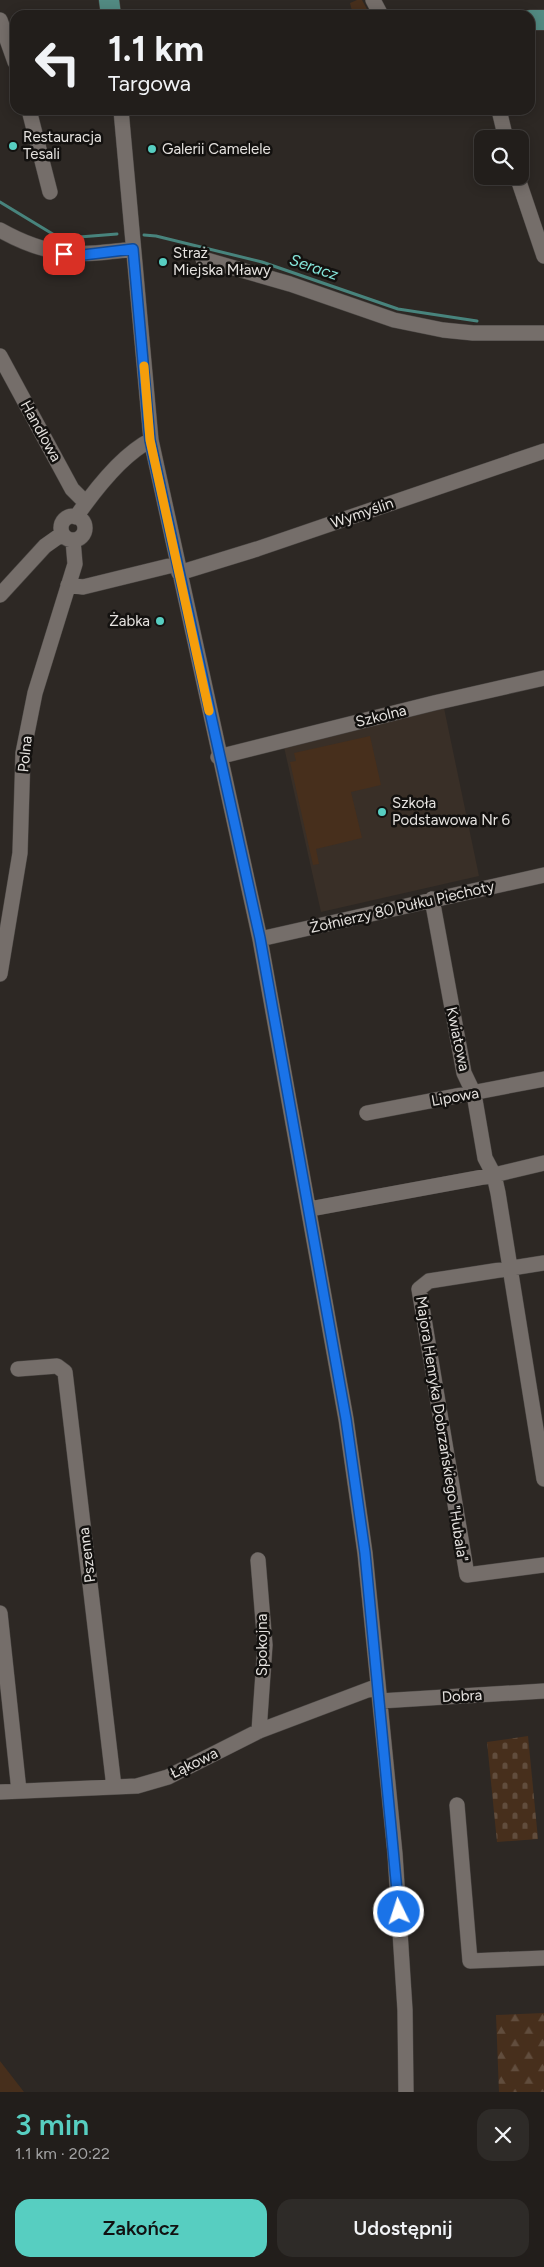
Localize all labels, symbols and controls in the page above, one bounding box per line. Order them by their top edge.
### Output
text: 1.1 km [108,28,204,70]
icon: left [25,30,90,95]
text: Targowa [108,70,191,97]
place label: Restauracja Tesali [23,128,102,163]
map controls [474,130,529,185]
button: search [474,130,529,185]
marker: Restauracja Tesali [7,140,19,152]
place label: Galerii Camelele [162,140,271,158]
marker: Galerii Camelele [146,143,158,155]
pin [43,233,85,275]
icon: arrive [50,240,78,268]
place label: Straż Miejska Mławy [173,244,271,279]
water label: Seracz [287,250,341,284]
marker: Straż Miejska Mławy [157,256,169,268]
street label: Handlowa [17,397,65,465]
street label: Wymyślin [328,494,396,532]
place label: Żabka [109,612,150,630]
marker: Żabka [154,615,166,627]
street label: Szkolna [354,701,408,731]
street label: Polna [14,735,36,773]
place label: Szkoła Podstawowa Nr 6 [392,794,511,829]
marker: Szkoła Podstawowa Nr 6 [376,806,388,818]
street label: Żołnierzy 80 Pułku Piechoty [308,877,496,937]
street label: Kwiatowa [442,1005,474,1073]
street label: Lipowa [430,1084,480,1110]
street label: Majora Henryka Dobrzańskiego "Hubala" [412,1295,472,1563]
street label: Pszenna [75,1526,99,1584]
street label: Spokojna [253,1614,271,1676]
street label: Dobra [441,1686,483,1706]
street label: Łąkowa [167,1744,221,1782]
position arrow [372,1885,424,1937]
text: 3 min [15,2106,89,2143]
button: close [477,2109,529,2161]
text: 1.1 km · 20:22 [15,2144,110,2163]
button: Zakończ [15,2199,267,2257]
button: Udostępnij [277,2199,529,2257]

